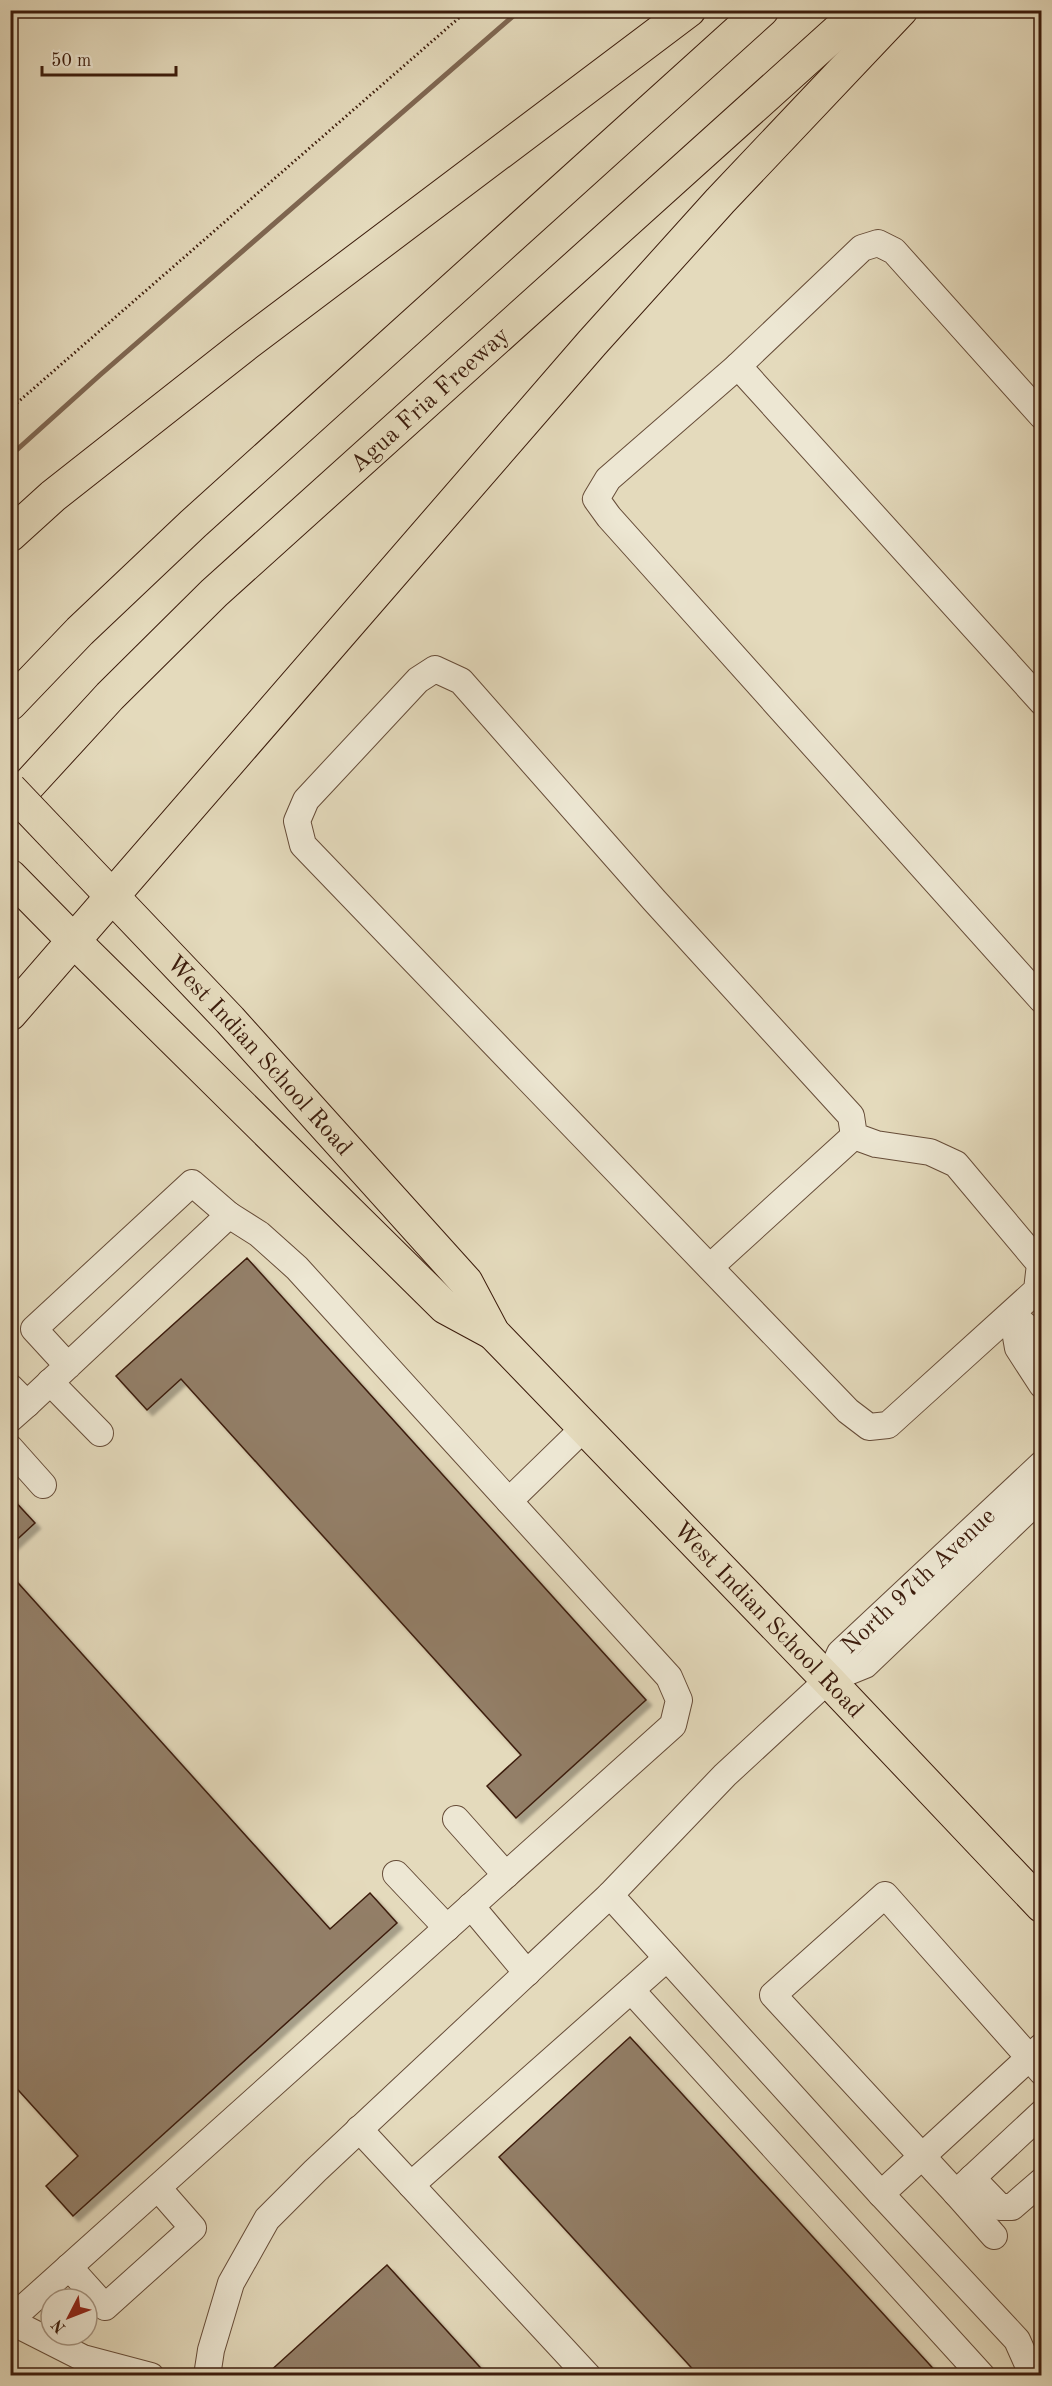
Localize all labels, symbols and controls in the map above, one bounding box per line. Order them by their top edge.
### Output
scale bar [42,39,176,77]
text: 50 m [51,52,91,70]
street label: Agua Fria Freeway [347,323,515,478]
street label: West Indian School Road [161,952,356,1161]
street label: North 97th Avenue [838,1504,1001,1659]
street label: West Indian School Road [668,1518,867,1723]
north arrow [39,2287,99,2347]
text: N [49,2315,69,2336]

